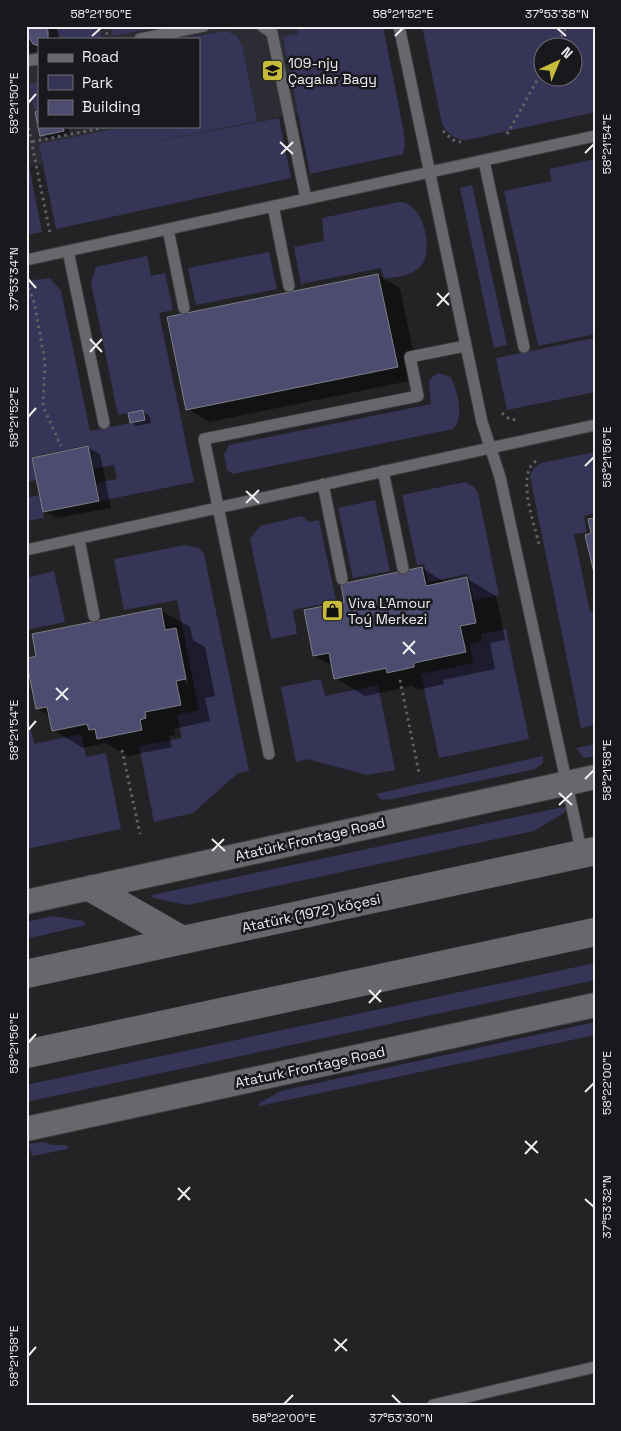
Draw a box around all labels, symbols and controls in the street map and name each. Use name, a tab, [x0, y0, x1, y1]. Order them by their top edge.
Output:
text: 58°21'50"E	[70, 6, 132, 22]
text: 58°21'52"E	[373, 6, 434, 22]
text: 37°53'38"N	[525, 6, 589, 22]
legend	[38, 38, 200, 128]
north arrow	[534, 38, 584, 88]
text: N	[557, 43, 577, 62]
text: Road	[82, 47, 119, 66]
place label: 109-njy Çagalar Bagy	[288, 54, 377, 88]
school or university icon: 109-njy Çagalar Bagy	[260, 59, 284, 83]
text: 58°21'50"E	[6, 72, 22, 134]
text: Park	[82, 73, 113, 92]
text: Building	[82, 97, 141, 116]
text: 58°21'54"E	[599, 113, 615, 174]
text: 37°53'34"N	[6, 247, 22, 311]
text: 58°21'52"E	[6, 386, 22, 447]
text: 58°21'56"E	[599, 426, 615, 487]
place label: Viva L'Amour Toý Merkezi	[348, 594, 431, 628]
shop icon: Viva L'Amour Toý Merkezi	[320, 599, 344, 623]
text: 58°21'54"E	[6, 699, 22, 760]
text: 58°21'58"E	[599, 739, 615, 801]
street label: Atatürk Frontage Road	[233, 813, 387, 865]
street label: Atatürk (1972) köçesi	[240, 890, 382, 936]
text: 58°21'56"E	[6, 1012, 22, 1073]
street label: Ataturk Frontage Road	[233, 1042, 387, 1092]
text: 58°22'00"E	[599, 1051, 615, 1115]
text: 37°53'32"N	[599, 1175, 615, 1239]
text: 58°21'58"E	[6, 1325, 22, 1387]
text: 58°22'00"E	[252, 1410, 316, 1426]
text: 37°53'30"N	[369, 1410, 433, 1426]

